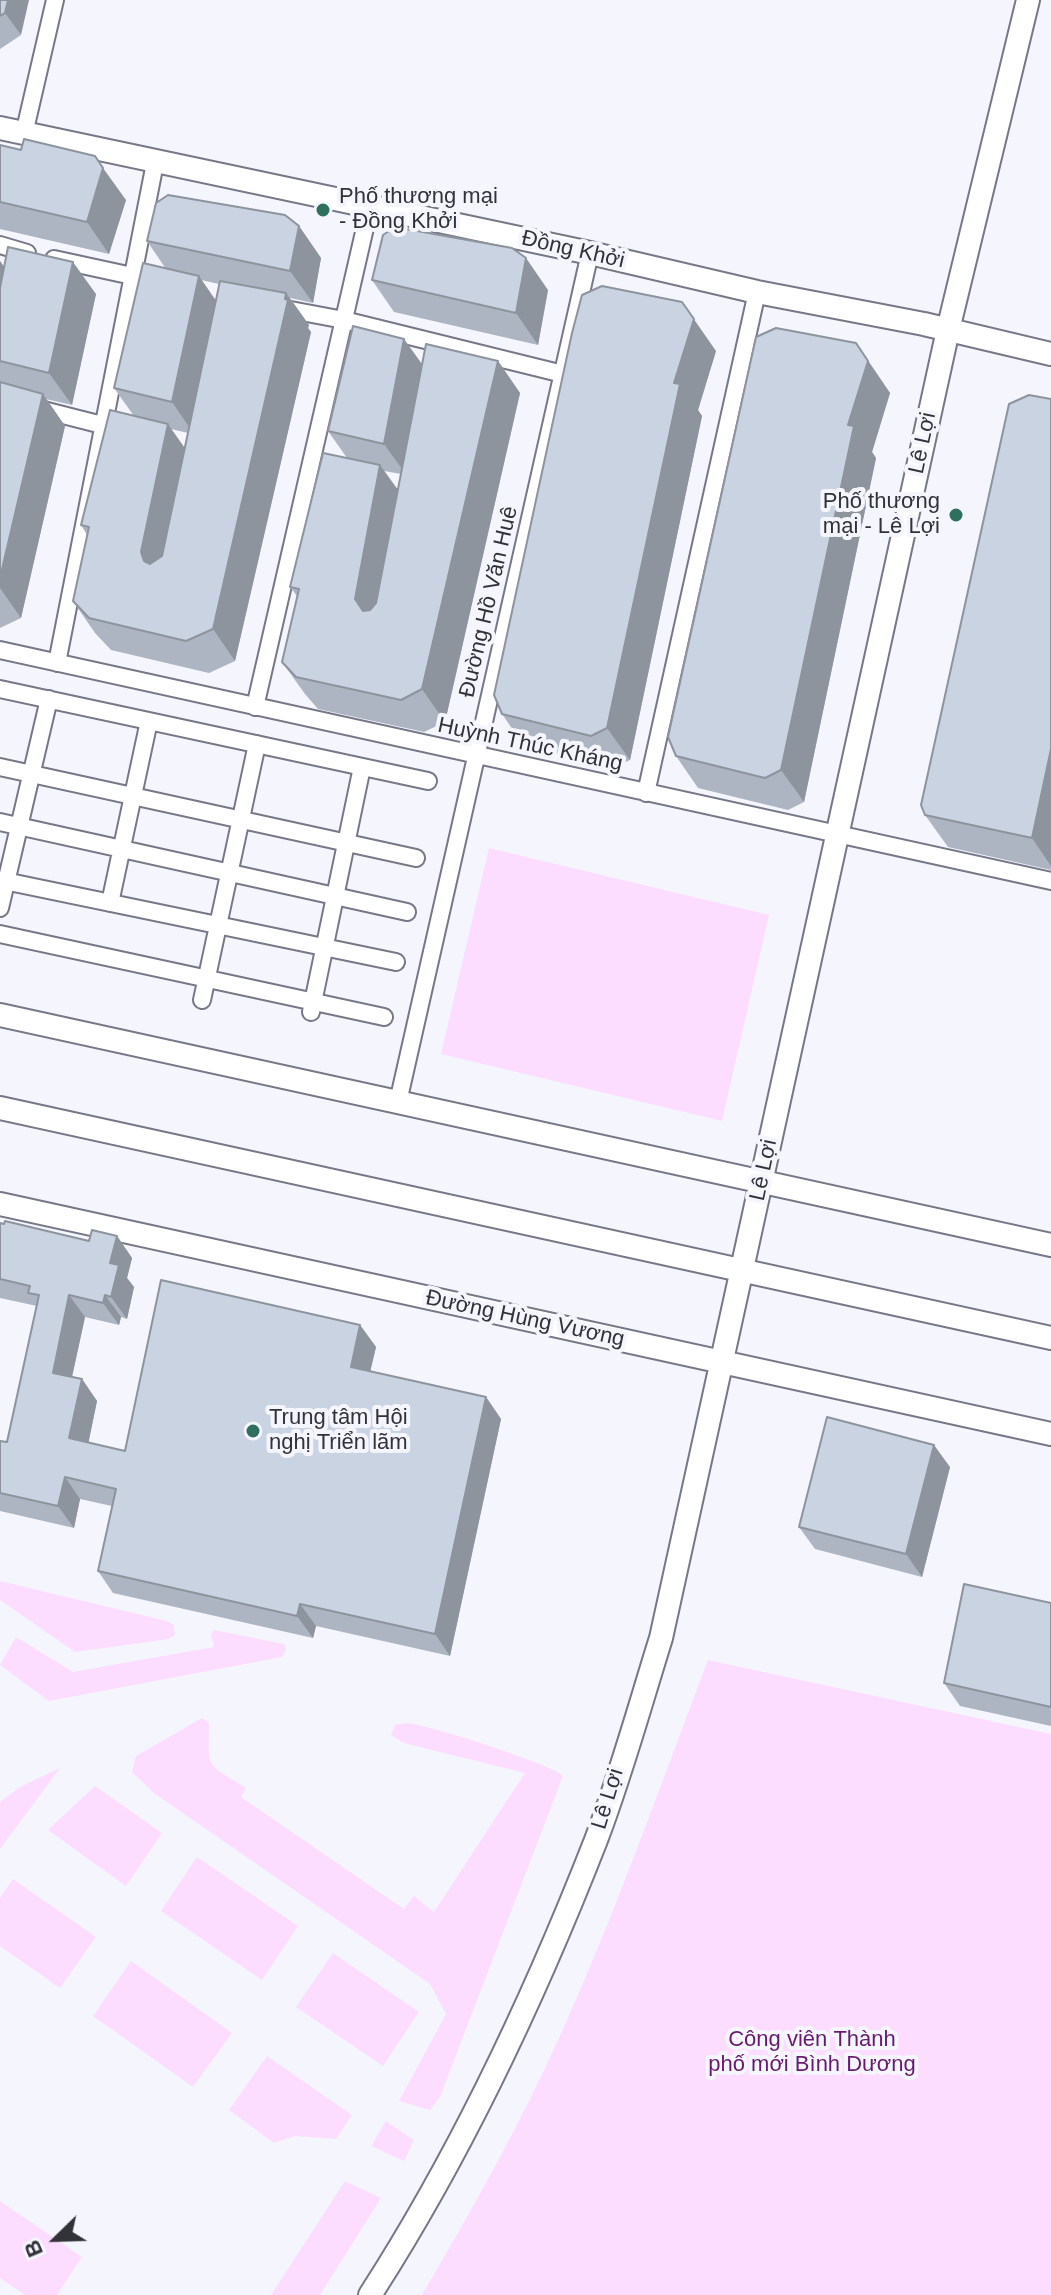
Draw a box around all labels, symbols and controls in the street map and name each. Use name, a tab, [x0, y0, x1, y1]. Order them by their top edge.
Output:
place label: Phố thương mại - Đồng Khởi	[339, 184, 498, 236]
marker: Phố thương mại - Đồng Khởi	[314, 201, 332, 219]
street label: Đồng Khởi	[519, 225, 627, 275]
street label: Lê Lợi	[904, 410, 942, 476]
place label: Phố thương mại - Lê Lợi	[823, 489, 940, 540]
street label: Đường Hồ Văn Huê	[454, 504, 524, 700]
marker: Phố thương mại - Lê Lợi	[947, 506, 965, 524]
street label: Huỳnh Thúc Kháng	[435, 713, 625, 777]
street label: Lê Lợi	[745, 1137, 783, 1203]
street label: Đường Hùng Vương	[423, 1285, 627, 1353]
place label: Trung tâm Hội nghị Triển lãm	[269, 1405, 408, 1456]
marker: Trung tâm Hội nghị Triển lãm	[244, 1422, 262, 1440]
street label: Lê Lợi	[586, 1765, 630, 1833]
park label: Công viên Thành phố mới Bình Dương	[708, 2027, 916, 2078]
north arrow	[16, 2199, 96, 2279]
text: B	[19, 2236, 48, 2261]

